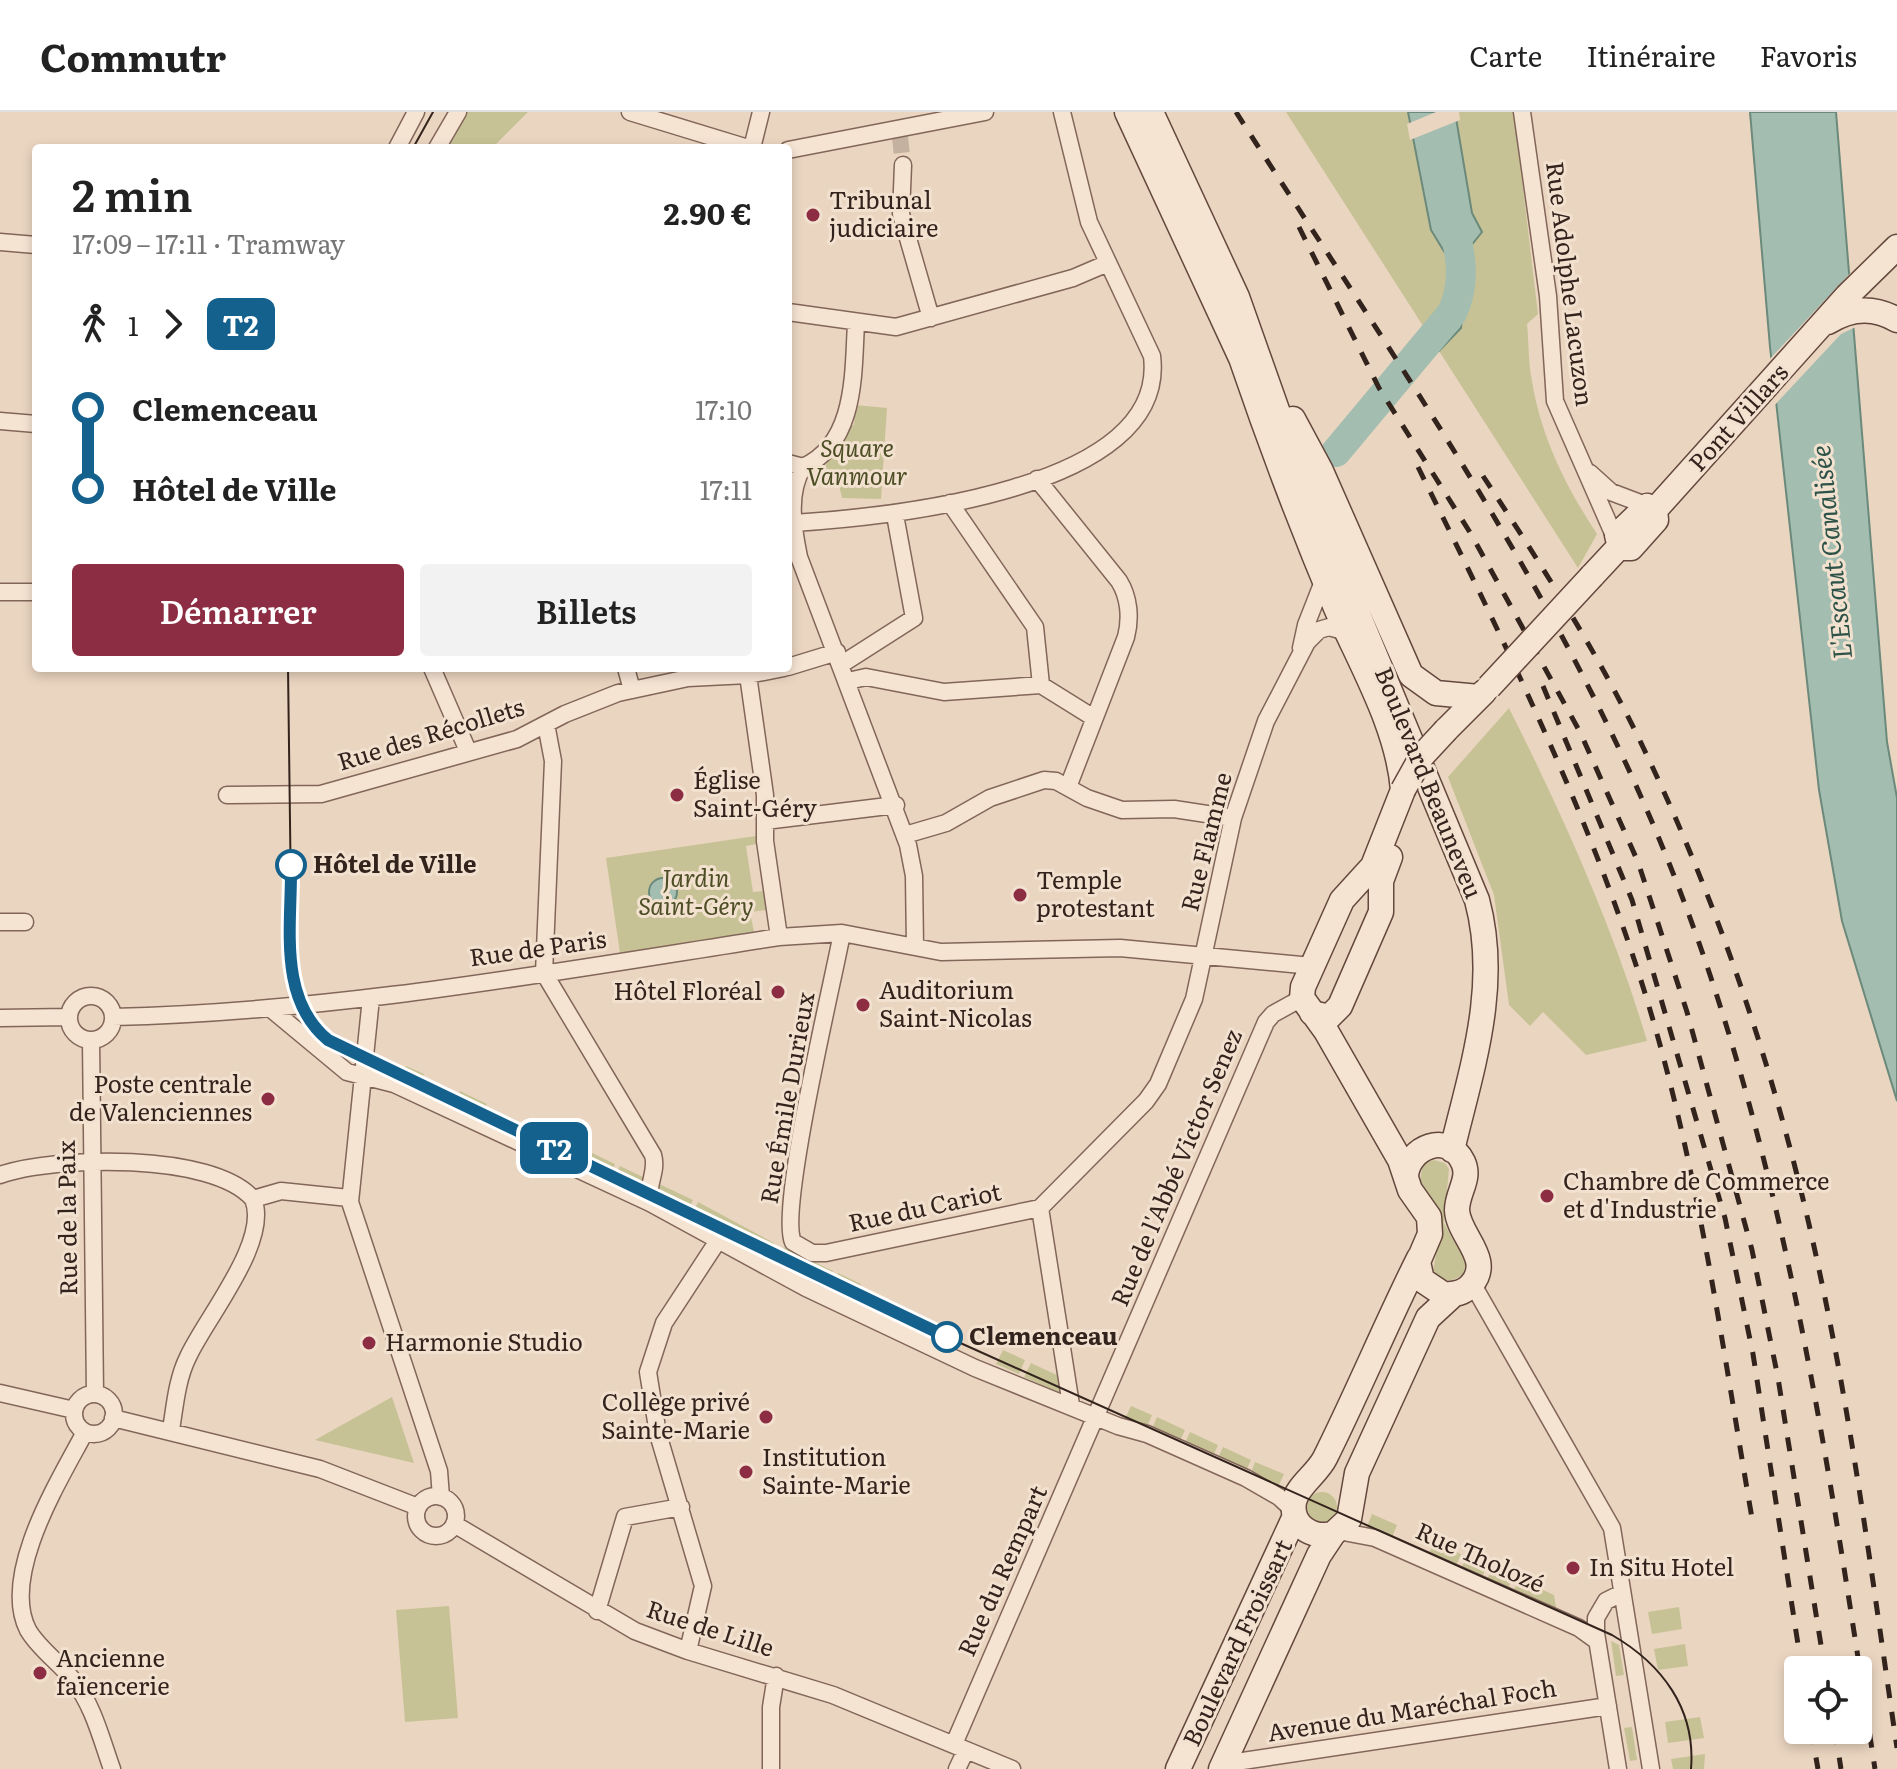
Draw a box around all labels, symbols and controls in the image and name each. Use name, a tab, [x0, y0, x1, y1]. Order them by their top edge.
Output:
text: Commutr	[40, 27, 226, 84]
text: Carte	[1469, 34, 1542, 76]
text: Itinéraire	[1586, 34, 1716, 76]
text: Favoris	[1760, 34, 1857, 76]
street label: Rue Adolphe Lacuzon	[1539, 159, 1604, 408]
text: 2 min	[72, 160, 193, 226]
place label: Tribunal judiciaire	[829, 181, 939, 244]
text: 2.90 €	[663, 190, 752, 234]
marker: Tribunal judiciaire	[804, 206, 822, 224]
text: 17:09 – 17:11 · Tramway	[72, 223, 345, 262]
icon: walk	[72, 302, 116, 346]
icon: forward	[151, 302, 195, 346]
text: T2	[223, 303, 259, 345]
text: 1	[128, 305, 139, 344]
street label: Pont Villars	[1679, 355, 1795, 478]
text: Clemenceau	[132, 386, 318, 430]
text: 17:10	[695, 389, 752, 428]
park label: Square Vanmour	[806, 429, 908, 492]
water label: L'Escaut Canalisée	[1799, 443, 1860, 661]
text: Hôtel de Ville	[132, 466, 337, 510]
text: 17:11	[700, 469, 752, 508]
button: Démarrer	[72, 564, 404, 656]
button: Billets	[420, 564, 752, 656]
street label: Boulevard Beauneveu	[1368, 661, 1493, 903]
street label: Rue des Récollets	[333, 688, 528, 778]
place label: Église Saint-Géry	[693, 761, 817, 824]
street label: Rue Flamme	[1170, 768, 1239, 915]
marker: Église Saint-Géry	[668, 786, 686, 804]
place label: Hôtel de Ville	[313, 845, 477, 880]
marker: Hôtel de Ville	[276, 850, 306, 880]
park label: Jardin Saint-Géry	[638, 859, 754, 922]
place label: Temple protestant	[1036, 861, 1155, 924]
marker: Temple protestant	[1011, 886, 1029, 904]
street label: Rue de Paris	[467, 920, 608, 973]
place label: Auditorium Saint-Nicolas	[879, 971, 1032, 1034]
place label: Hôtel Floréal	[613, 972, 762, 1007]
marker: Hôtel Floréal	[769, 983, 787, 1001]
street label: Rue Émile Durieux	[750, 989, 821, 1206]
marker: Auditorium Saint-Nicolas	[854, 996, 872, 1014]
street label: Rue de l'Abbé Victor Senez	[1100, 1023, 1249, 1311]
place label: Poste centrale de Valenciennes	[69, 1065, 252, 1128]
marker: Poste centrale de Valenciennes	[259, 1090, 277, 1108]
line badge: T2	[518, 1122, 590, 1174]
text: T2	[536, 1127, 572, 1169]
street label: Rue de la Paix	[47, 1140, 84, 1296]
place label: Chambre de Commerce et d'Industrie	[1563, 1162, 1830, 1225]
street label: Rue du Cariot	[845, 1172, 1004, 1239]
marker: Chambre de Commerce et d'Industrie	[1538, 1187, 1556, 1205]
place label: Clemenceau	[969, 1317, 1118, 1352]
marker: Clemenceau	[932, 1322, 962, 1352]
place label: Harmonie Studio	[385, 1323, 583, 1358]
marker: Harmonie Studio	[360, 1334, 378, 1352]
place label: Collège privé Sainte-Marie	[601, 1383, 750, 1446]
marker: Collège privé Sainte-Marie	[757, 1408, 775, 1426]
place label: Institution Sainte-Marie	[762, 1438, 911, 1501]
marker: Institution Sainte-Marie	[737, 1463, 755, 1481]
street label: Rue du Rempart	[947, 1479, 1054, 1661]
street label: Rue Tholozé	[1411, 1512, 1551, 1600]
street label: Boulevard Froissart	[1172, 1532, 1299, 1751]
place label: In Situ Hotel	[1589, 1548, 1734, 1583]
marker: In Situ Hotel	[1564, 1559, 1582, 1577]
street label: Rue de Lille	[643, 1590, 779, 1664]
place label: Ancienne faïencerie	[56, 1639, 170, 1702]
map controls	[1784, 1656, 1872, 1744]
button: locate	[1784, 1656, 1872, 1744]
marker: Ancienne faïencerie	[31, 1664, 49, 1682]
street label: Avenue du Maréchal Foch	[1265, 1668, 1559, 1749]

